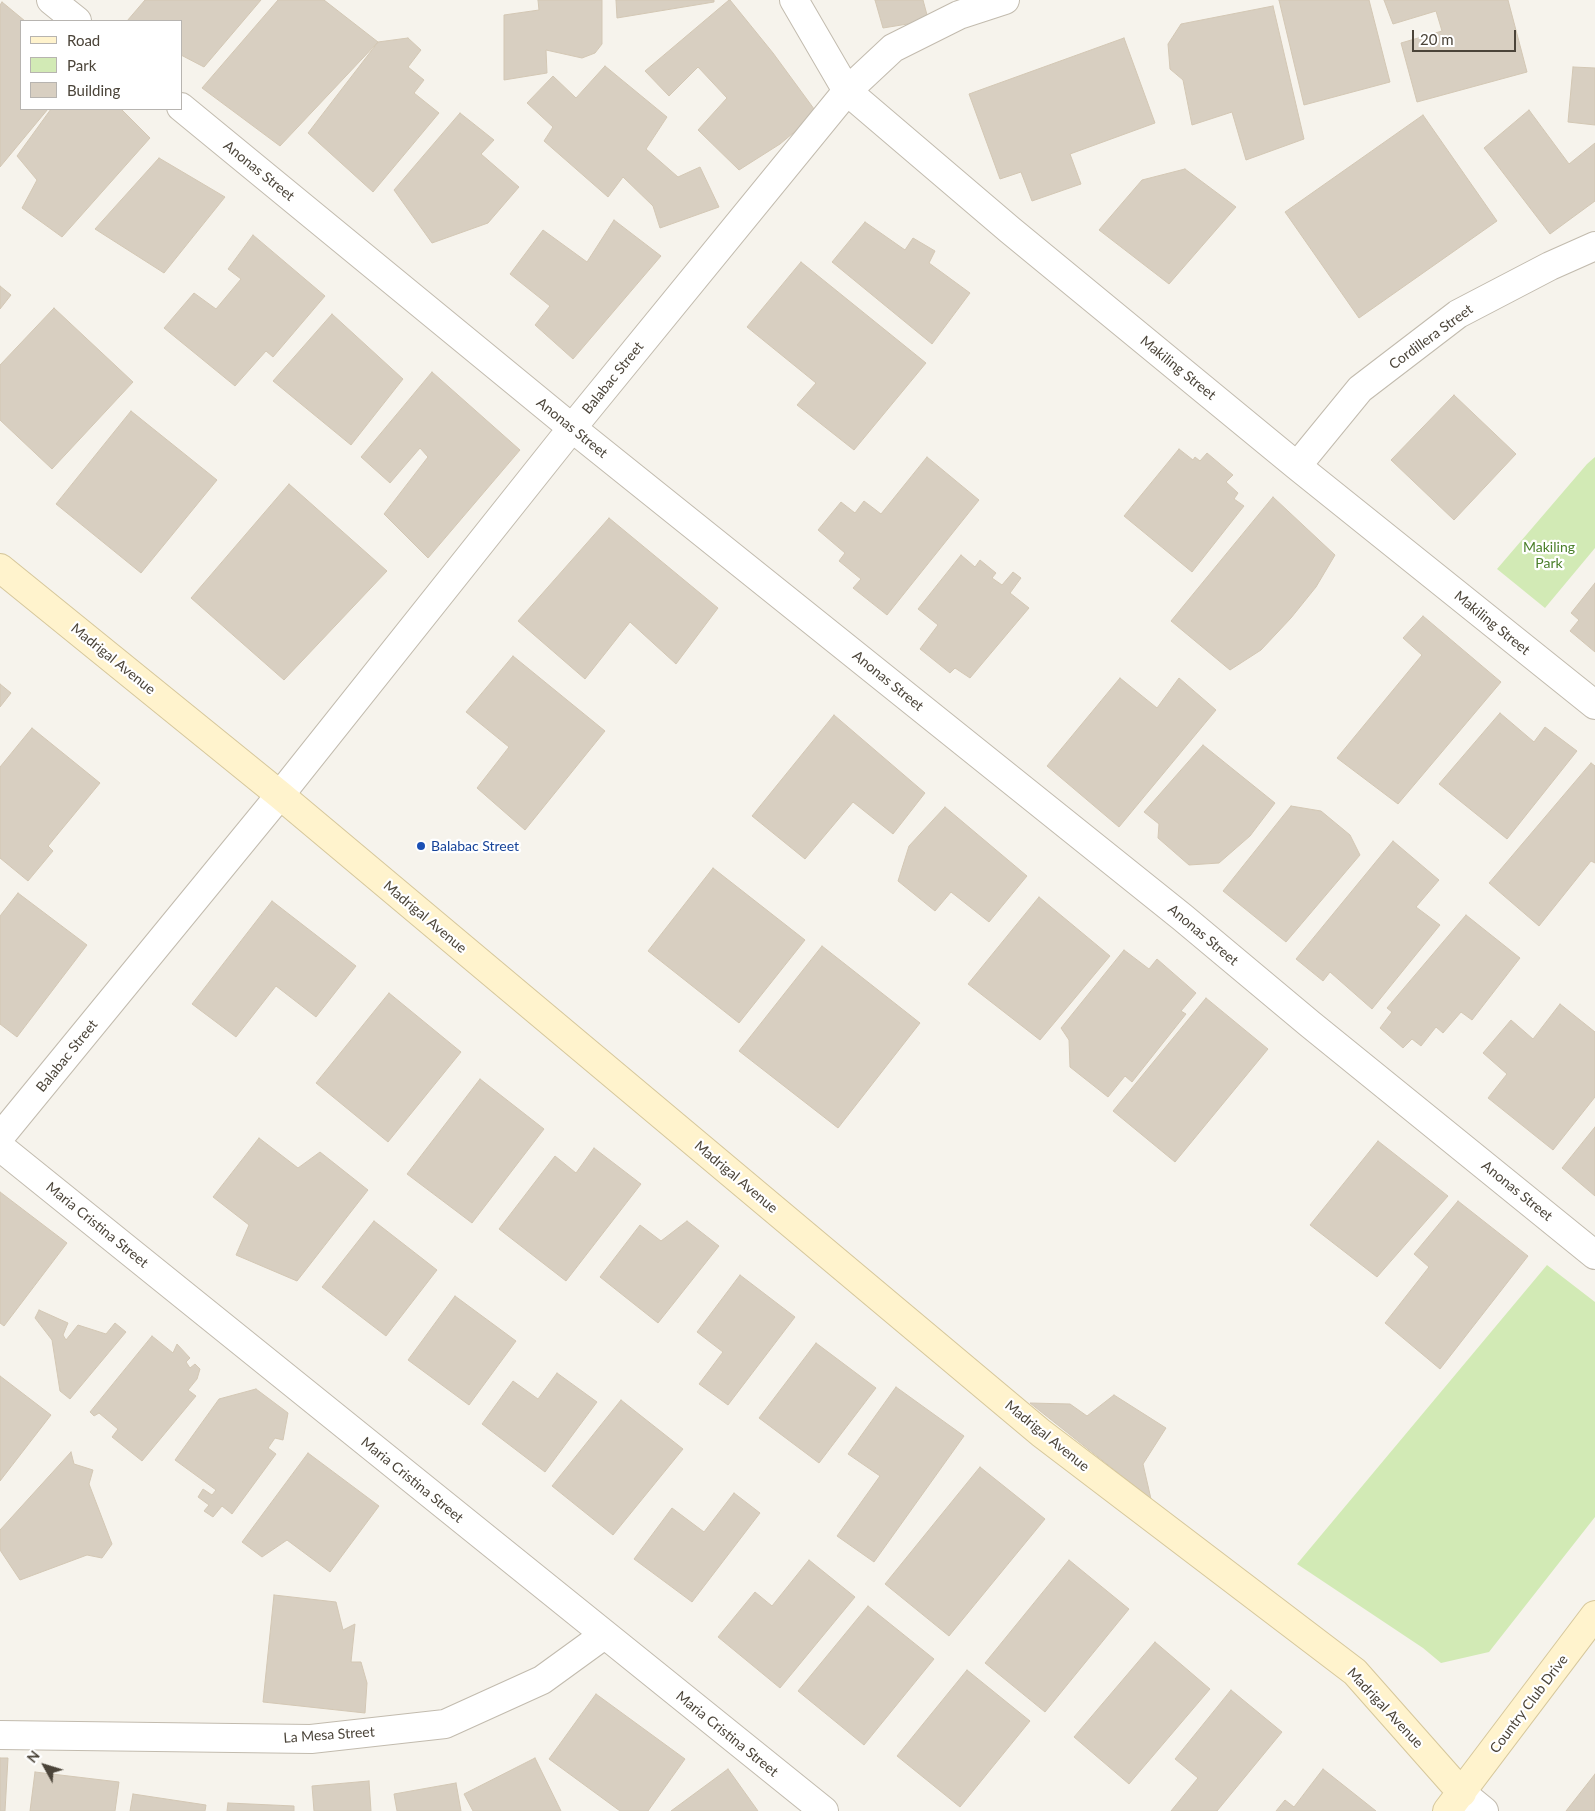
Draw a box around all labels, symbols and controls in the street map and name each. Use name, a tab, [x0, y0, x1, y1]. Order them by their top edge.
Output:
legend	[20, 20, 182, 110]
scale bar	[1415, 20, 1519, 52]
text: 20 m	[1420, 30, 1454, 48]
text: Road	[67, 31, 100, 49]
text: Park	[67, 56, 96, 74]
text: Building	[67, 81, 120, 99]
street label: Anonas Street	[220, 137, 298, 205]
street label: Cordillera Street	[1386, 301, 1476, 373]
street label: Makiling Street	[1137, 332, 1219, 404]
street label: Balabac Street	[579, 338, 647, 418]
street label: Anonas Street	[533, 394, 611, 462]
park label: Makiling Park	[1523, 539, 1575, 572]
street label: Makiling Street	[1451, 587, 1533, 659]
street label: Madrigal Avenue	[67, 620, 159, 698]
street label: Anonas Street	[849, 647, 927, 715]
place label: Balabac Street	[431, 838, 519, 854]
marker: Balabac Street	[415, 840, 427, 852]
street label: Madrigal Avenue	[380, 877, 470, 957]
street label: Anonas Street	[1164, 901, 1242, 969]
street label: Balabac Street	[33, 1016, 101, 1096]
street label: Madrigal Avenue	[691, 1137, 781, 1217]
street label: Anonas Street	[1478, 1157, 1556, 1225]
street label: Maria Cristina Street	[43, 1179, 151, 1271]
street label: Madrigal Avenue	[1001, 1397, 1093, 1475]
street label: Maria Cristina Street	[358, 1434, 466, 1526]
street label: Country Club Drive	[1487, 1651, 1571, 1757]
street label: Madrigal Avenue	[1344, 1664, 1426, 1752]
street label: Maria Cristina Street	[673, 1688, 781, 1780]
street label: La Mesa Street	[283, 1723, 375, 1747]
north arrow	[20, 1741, 70, 1791]
text: N	[23, 1747, 43, 1766]

